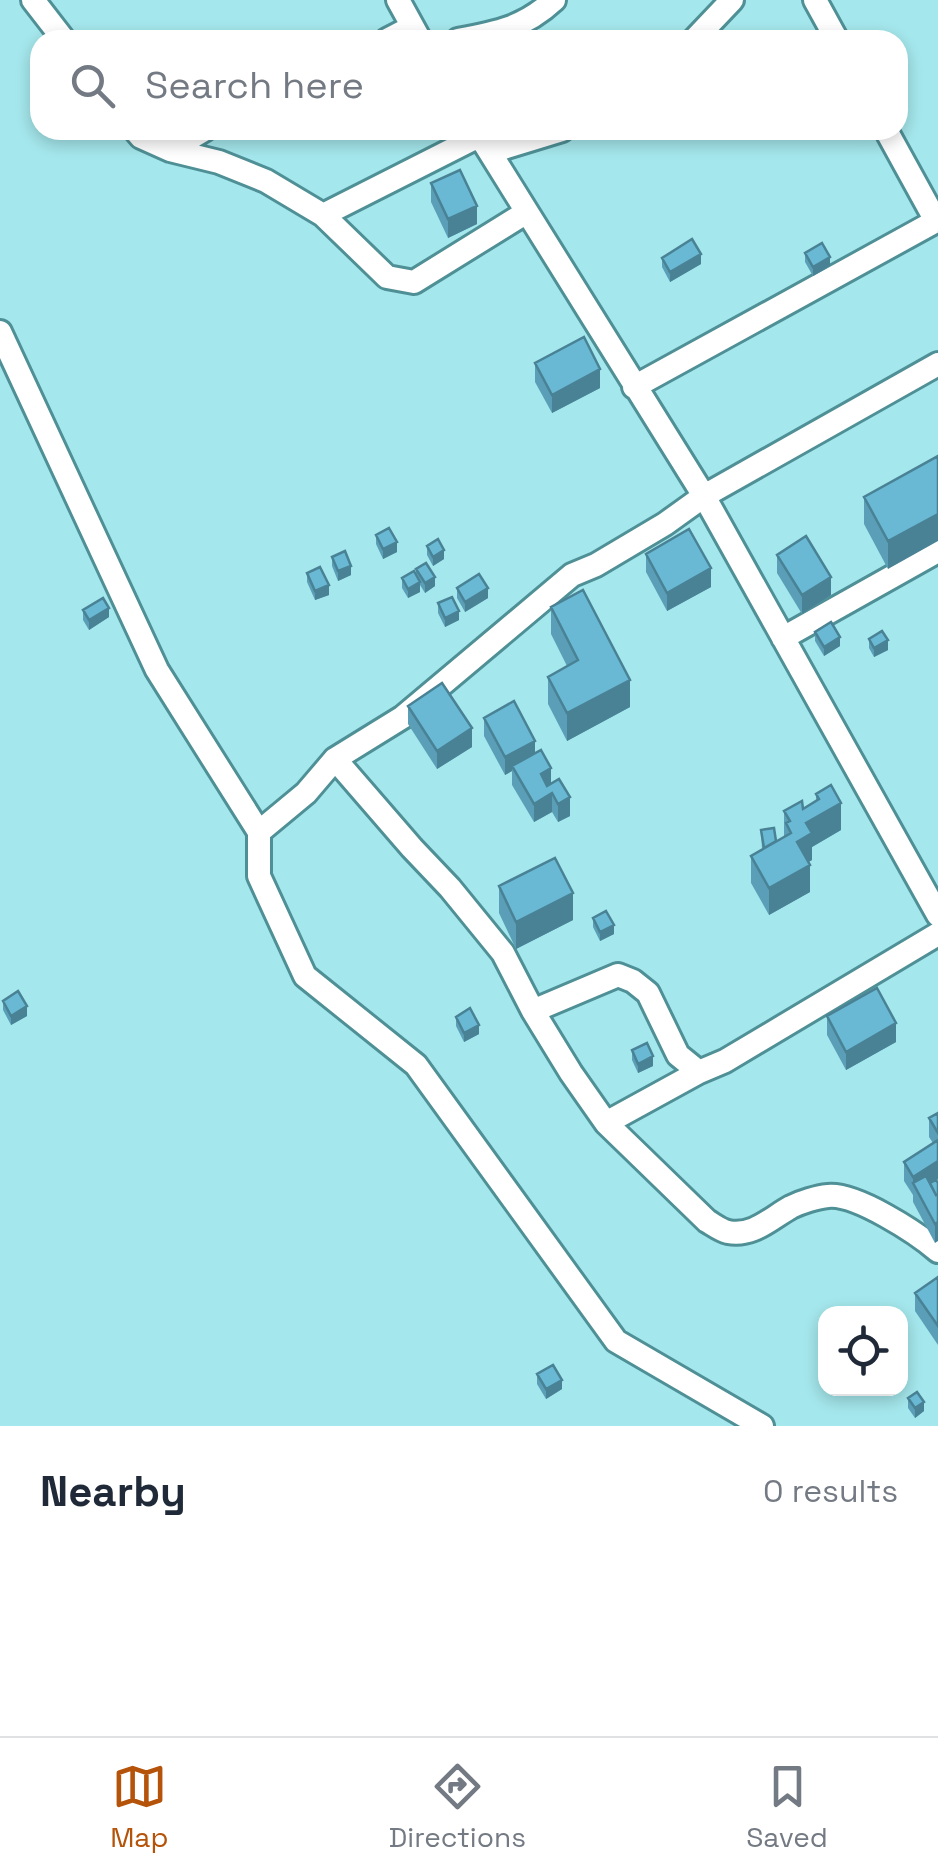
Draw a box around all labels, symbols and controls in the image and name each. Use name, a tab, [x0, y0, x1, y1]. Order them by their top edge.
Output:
search box	[30, 30, 908, 140]
icon: search	[65, 58, 120, 113]
text: Search here	[145, 61, 364, 109]
map controls	[818, 1306, 908, 1396]
button: locate	[818, 1306, 908, 1396]
text: Nearby	[40, 1465, 186, 1518]
text: 0 results	[763, 1471, 898, 1511]
tab: Map	[110, 1759, 168, 1855]
tab: Directions	[389, 1759, 526, 1855]
tab: Saved	[746, 1759, 828, 1855]

